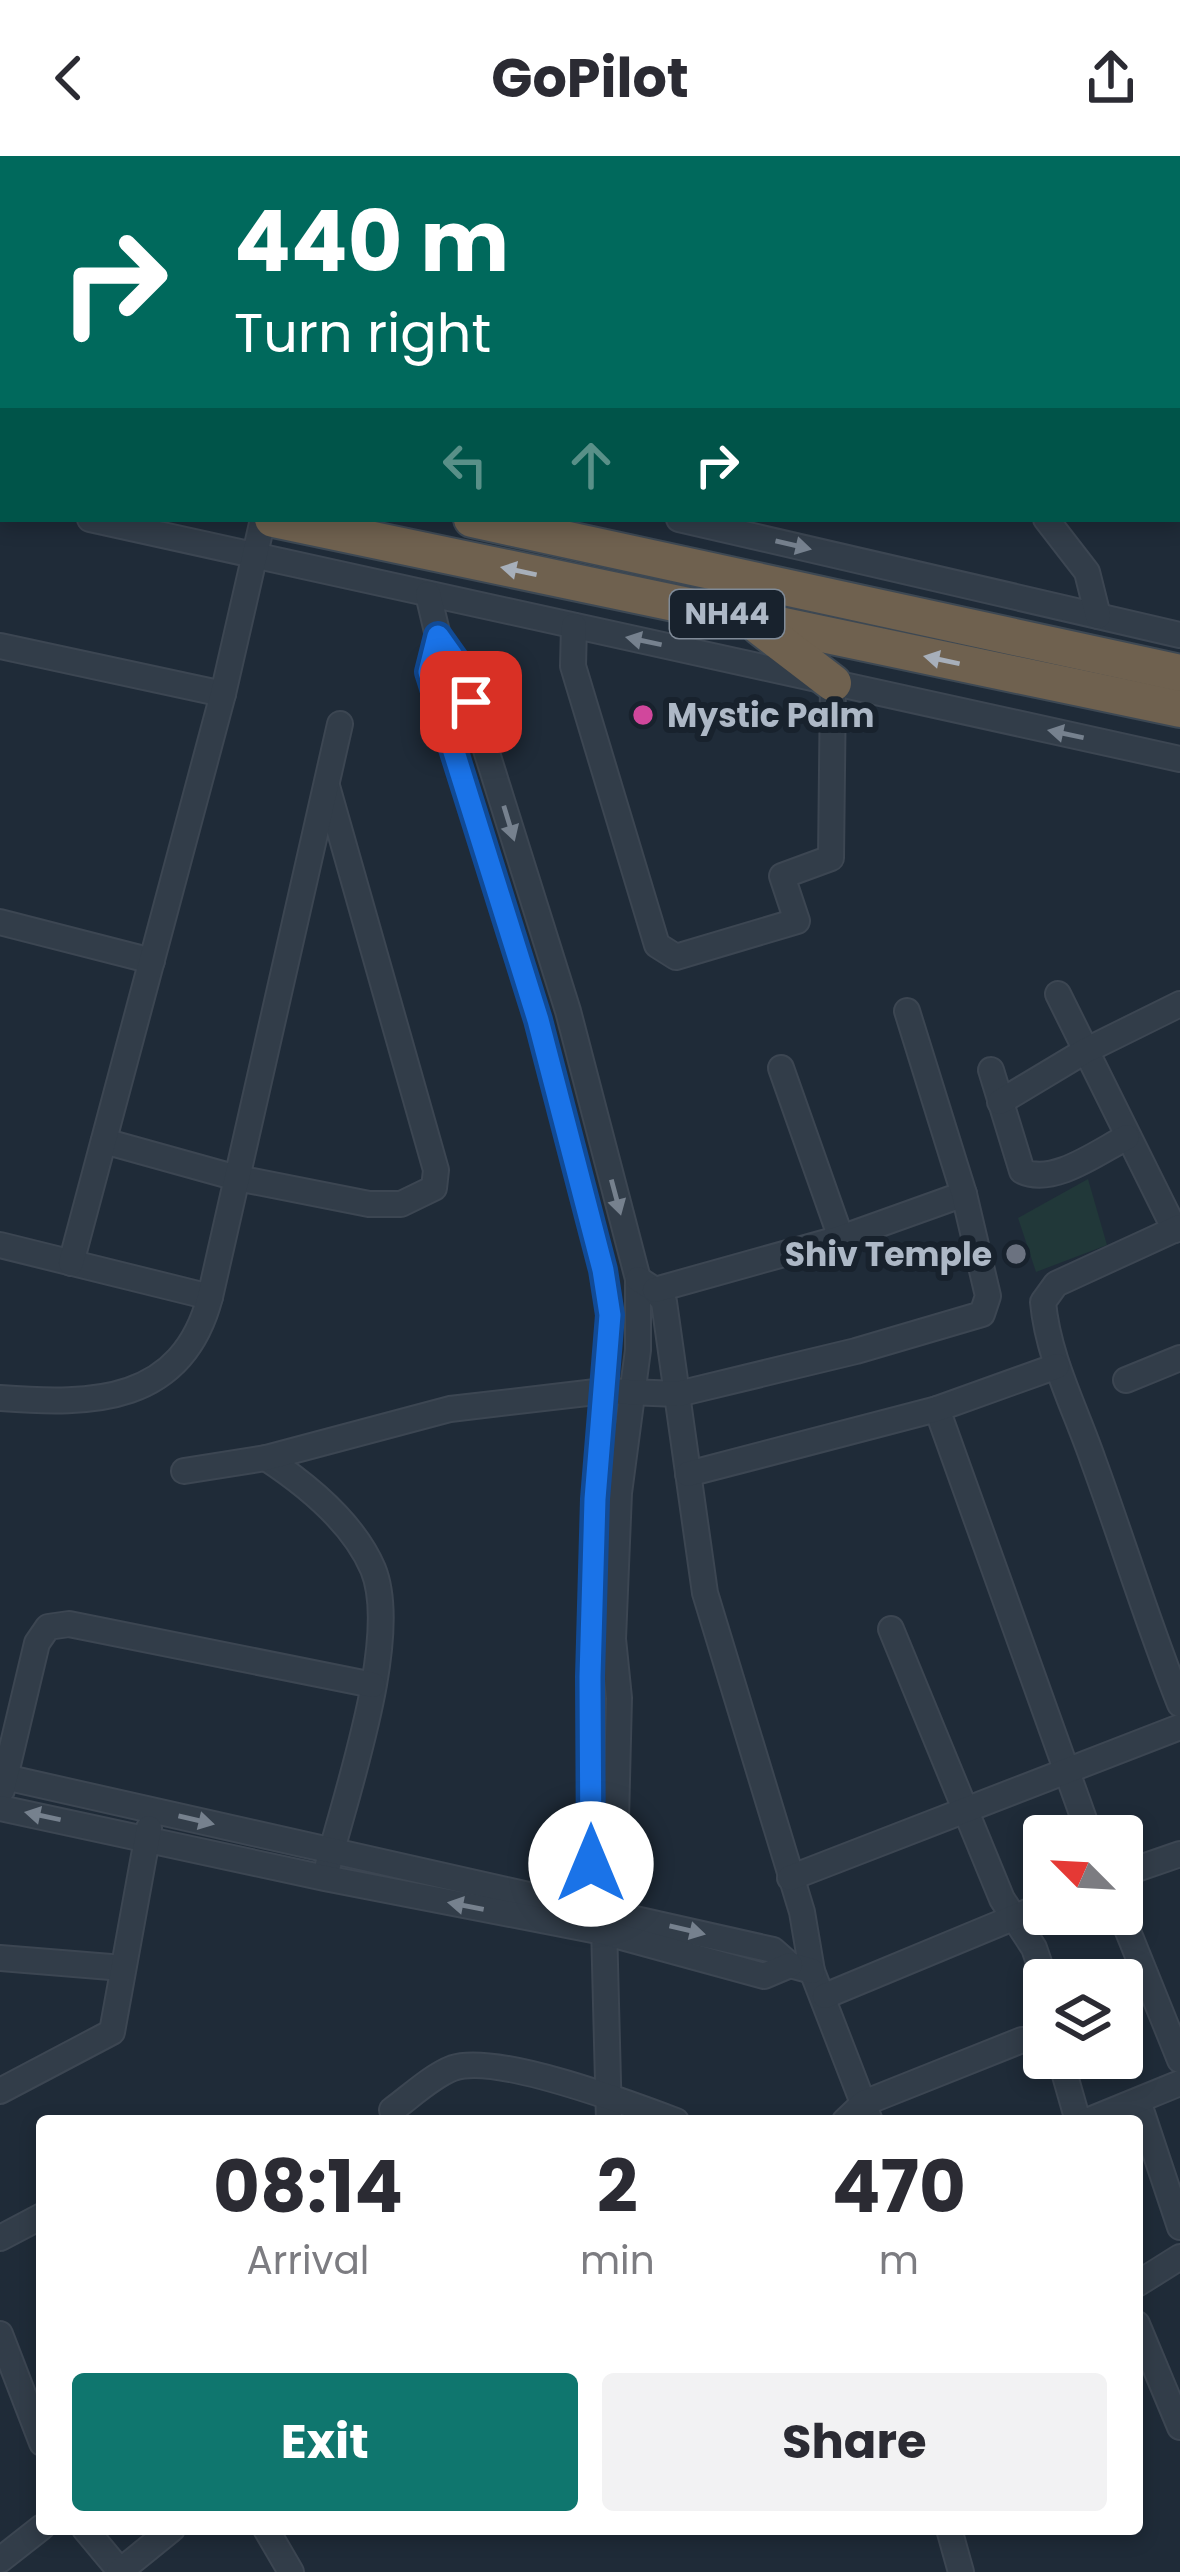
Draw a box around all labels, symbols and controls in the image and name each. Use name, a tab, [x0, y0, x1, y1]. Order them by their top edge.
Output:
text: GoPilot	[491, 40, 689, 116]
icon: back	[36, 45, 102, 111]
icon: share	[1078, 45, 1144, 111]
text: 440 m	[234, 183, 509, 300]
icon: right	[36, 204, 192, 360]
text: Turn right	[234, 295, 491, 371]
icon: left	[432, 432, 498, 498]
icon: ahead	[558, 432, 624, 498]
icon: right	[684, 432, 750, 498]
one-way arrow	[774, 537, 812, 556]
one-way arrow	[500, 560, 538, 579]
road number: NH44	[670, 590, 784, 638]
one-way arrow	[624, 631, 662, 650]
one-way arrow	[923, 649, 961, 668]
pin	[420, 651, 522, 753]
icon: arrive	[438, 669, 504, 735]
place label: Mystic Palm	[667, 692, 874, 739]
marker: Mystic Palm	[630, 702, 656, 728]
one-way arrow	[1046, 723, 1084, 742]
one-way arrow	[501, 805, 519, 842]
one-way arrow	[608, 1179, 627, 1216]
place label: Shiv Temple	[785, 1231, 992, 1278]
marker: Shiv Temple	[1003, 1241, 1029, 1267]
position arrow	[528, 1801, 654, 1927]
one-way arrow	[24, 1806, 62, 1825]
one-way arrow	[178, 1811, 215, 1830]
north arrow	[1023, 1815, 1143, 1935]
map controls	[1023, 1815, 1143, 2079]
one-way arrow	[446, 1896, 484, 1915]
one-way arrow	[669, 1921, 707, 1940]
button: layers	[1023, 1959, 1143, 2079]
text: 08:14	[213, 2136, 403, 2237]
text: 2	[597, 2136, 638, 2237]
text: 470	[832, 2136, 966, 2237]
text: Arrival	[247, 2233, 369, 2288]
text: min	[580, 2233, 655, 2288]
text: m	[879, 2233, 919, 2288]
button: Exit	[72, 2373, 578, 2511]
button: Share	[602, 2373, 1107, 2511]

